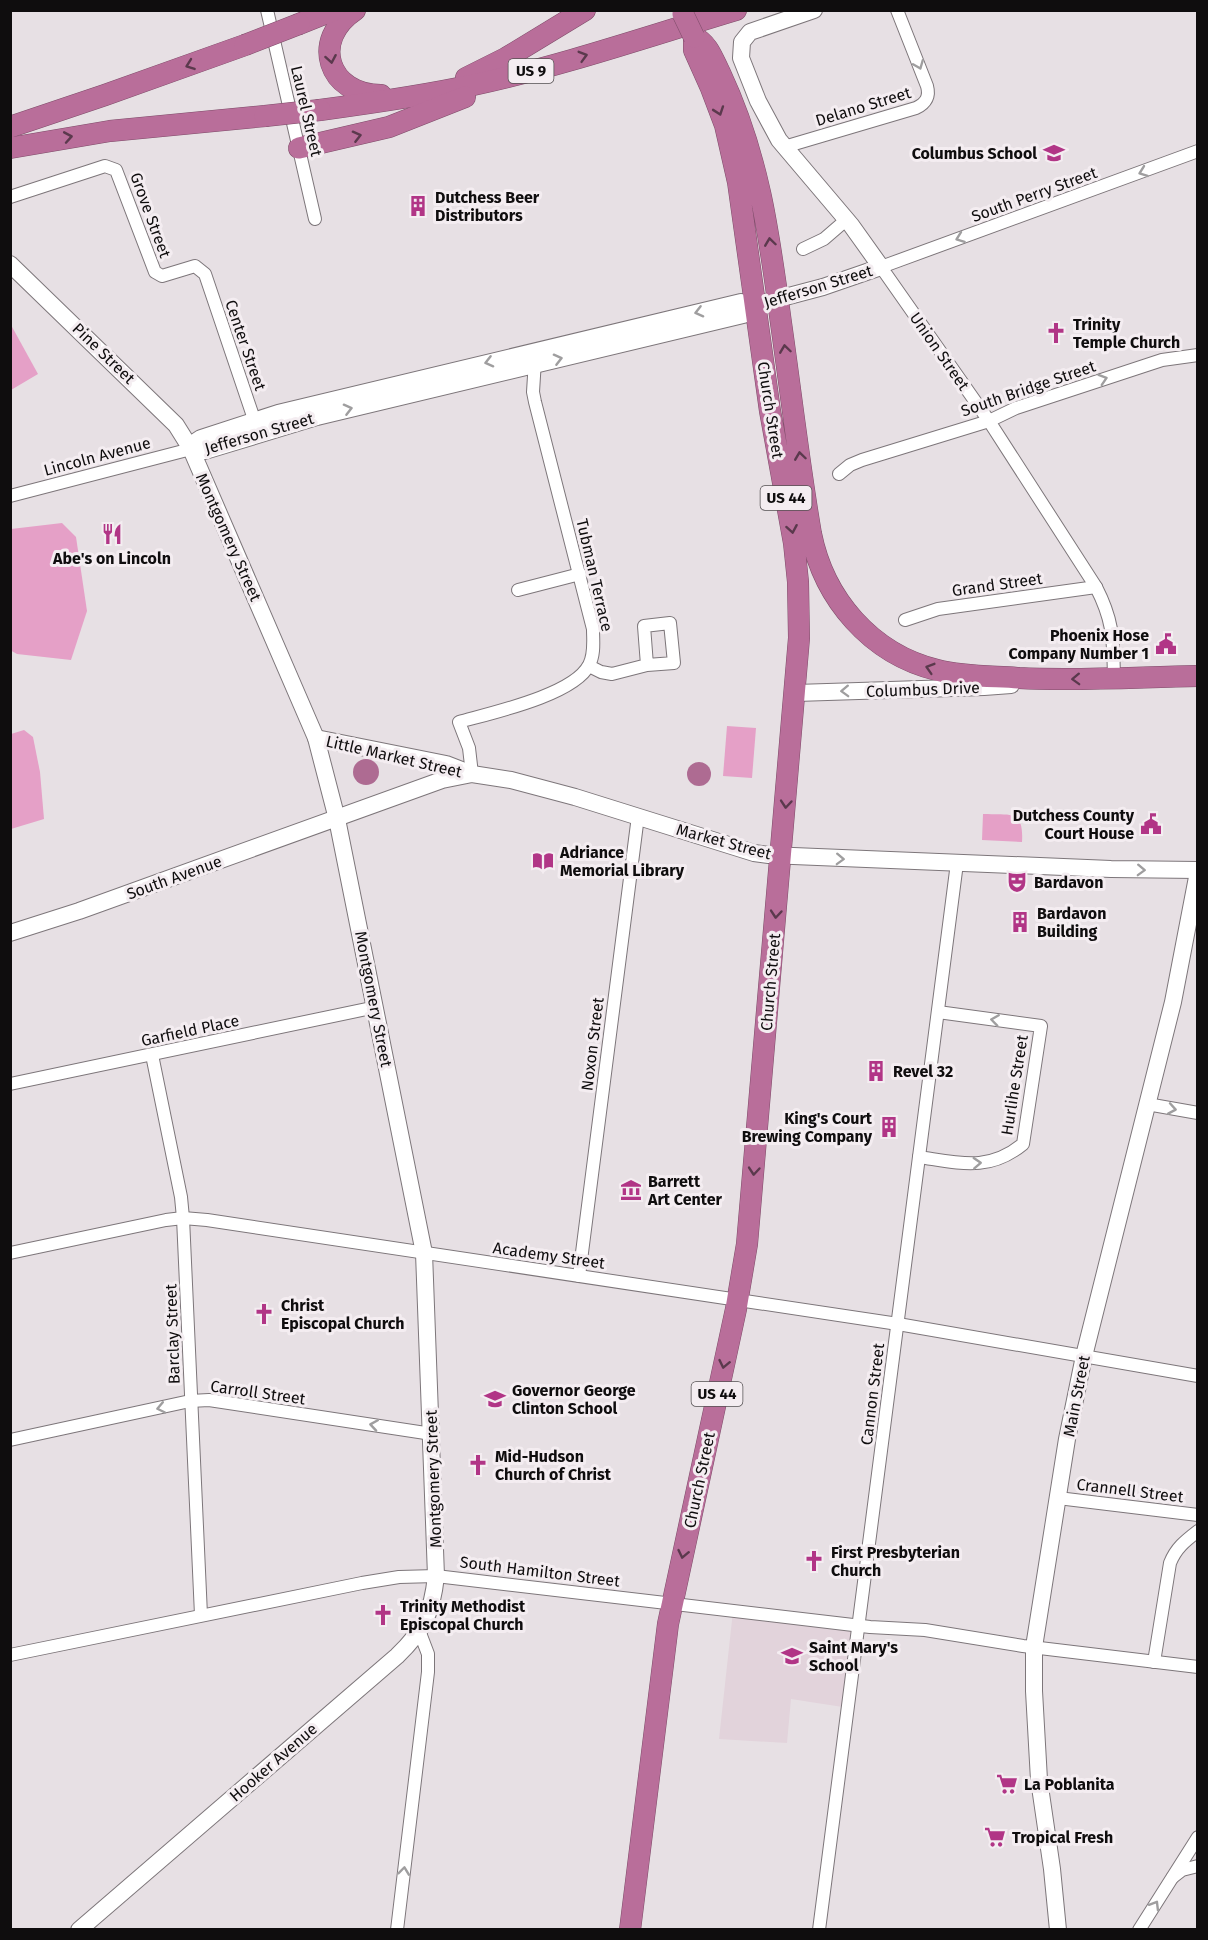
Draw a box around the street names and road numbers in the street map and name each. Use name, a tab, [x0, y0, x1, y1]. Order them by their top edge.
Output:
road number: US 9	[508, 59, 554, 83]
street label: Laurel Street	[287, 64, 326, 159]
street label: Delano Street	[813, 83, 913, 130]
street label: South Perry Street	[969, 163, 1100, 226]
street label: Grove Street	[126, 170, 175, 261]
street label: Jefferson Street	[762, 261, 875, 312]
street label: Center Street	[221, 297, 270, 393]
street label: Union Street	[906, 309, 974, 394]
street label: Pine Street	[68, 319, 139, 388]
street label: South Bridge Street	[958, 356, 1098, 420]
street label: Church Street	[753, 360, 788, 460]
street label: Jefferson Street	[202, 409, 316, 458]
street label: Lincoln Avenue	[42, 433, 153, 480]
street label: Montgomery Street	[192, 470, 265, 604]
road number: US 44	[760, 486, 812, 510]
street label: Tubman Terrace	[572, 517, 617, 633]
street label: Grand Street	[951, 569, 1044, 600]
street label: Columbus Drive	[866, 678, 980, 701]
street label: Little Market Street	[324, 732, 464, 781]
street label: Market Street	[674, 820, 774, 863]
street label: South Avenue	[124, 851, 224, 903]
street label: Montgomery Street	[351, 929, 396, 1069]
street label: Church Street	[757, 932, 784, 1032]
street label: Noxon Street	[577, 996, 608, 1092]
street label: Garfield Place	[139, 1011, 241, 1050]
street label: Hurlihe Street	[997, 1033, 1032, 1137]
street label: Academy Street	[492, 1238, 606, 1273]
street label: Barclay Street	[161, 1283, 184, 1384]
street label: Cannon Street	[857, 1342, 888, 1446]
street label: Main Street	[1059, 1353, 1094, 1438]
street label: Carroll Street	[209, 1376, 307, 1409]
road number: US 44	[692, 1382, 742, 1406]
street label: Montgomery Street	[422, 1409, 445, 1548]
street label: Church Street	[680, 1430, 719, 1530]
street label: Crannell Street	[1075, 1475, 1185, 1507]
street label: South Hamilton Street	[459, 1552, 621, 1591]
street label: Hooker Avenue	[226, 1719, 321, 1806]

